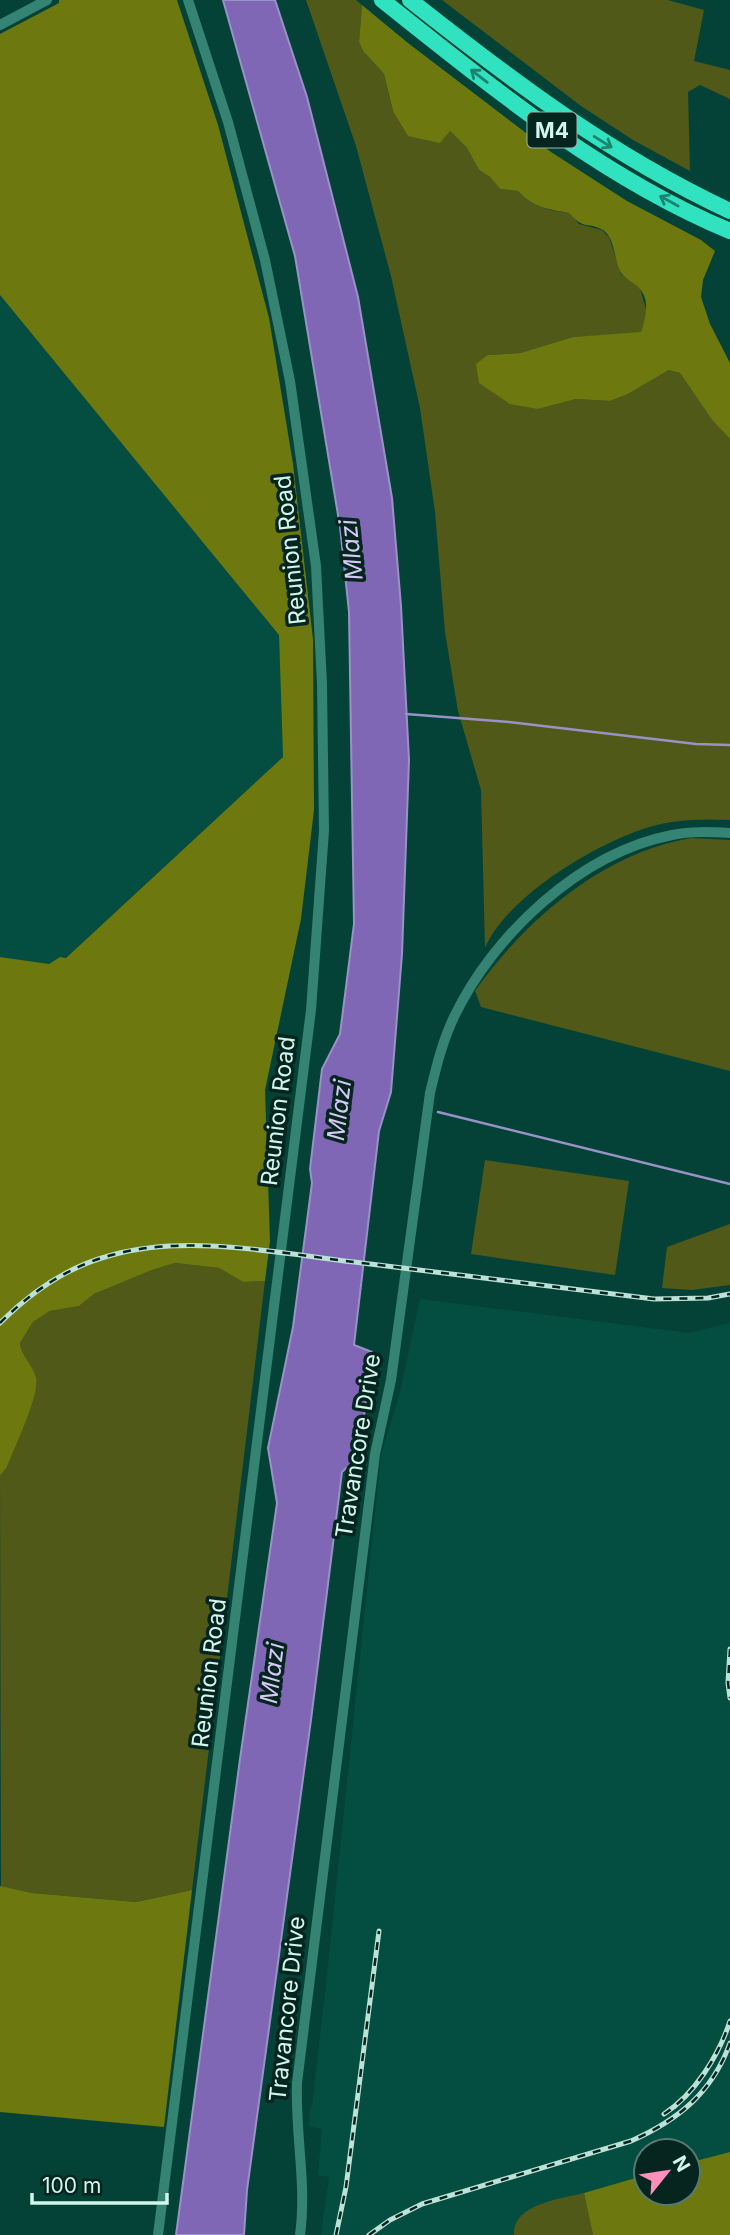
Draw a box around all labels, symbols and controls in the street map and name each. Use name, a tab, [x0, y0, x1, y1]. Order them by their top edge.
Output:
one-way arrow	[470, 69, 488, 84]
road number: M4	[528, 113, 576, 148]
one-way arrow	[592, 135, 612, 149]
one-way arrow	[659, 193, 680, 207]
street label: Reunion Road	[268, 474, 312, 626]
water label: Mlazi	[333, 517, 369, 582]
street label: Reunion Road	[255, 1035, 301, 1187]
water label: Mlazi	[321, 1077, 357, 1142]
street label: Travancore Drive	[330, 1352, 386, 1540]
street label: Reunion Road	[186, 1597, 232, 1749]
water label: Mlazi	[254, 1640, 290, 1705]
street label: Travancore Drive	[263, 1915, 311, 2103]
north arrow	[632, 2137, 702, 2207]
text: N	[668, 2152, 695, 2176]
scale bar	[32, 2162, 166, 2206]
text: 100 m	[42, 2173, 101, 2198]

